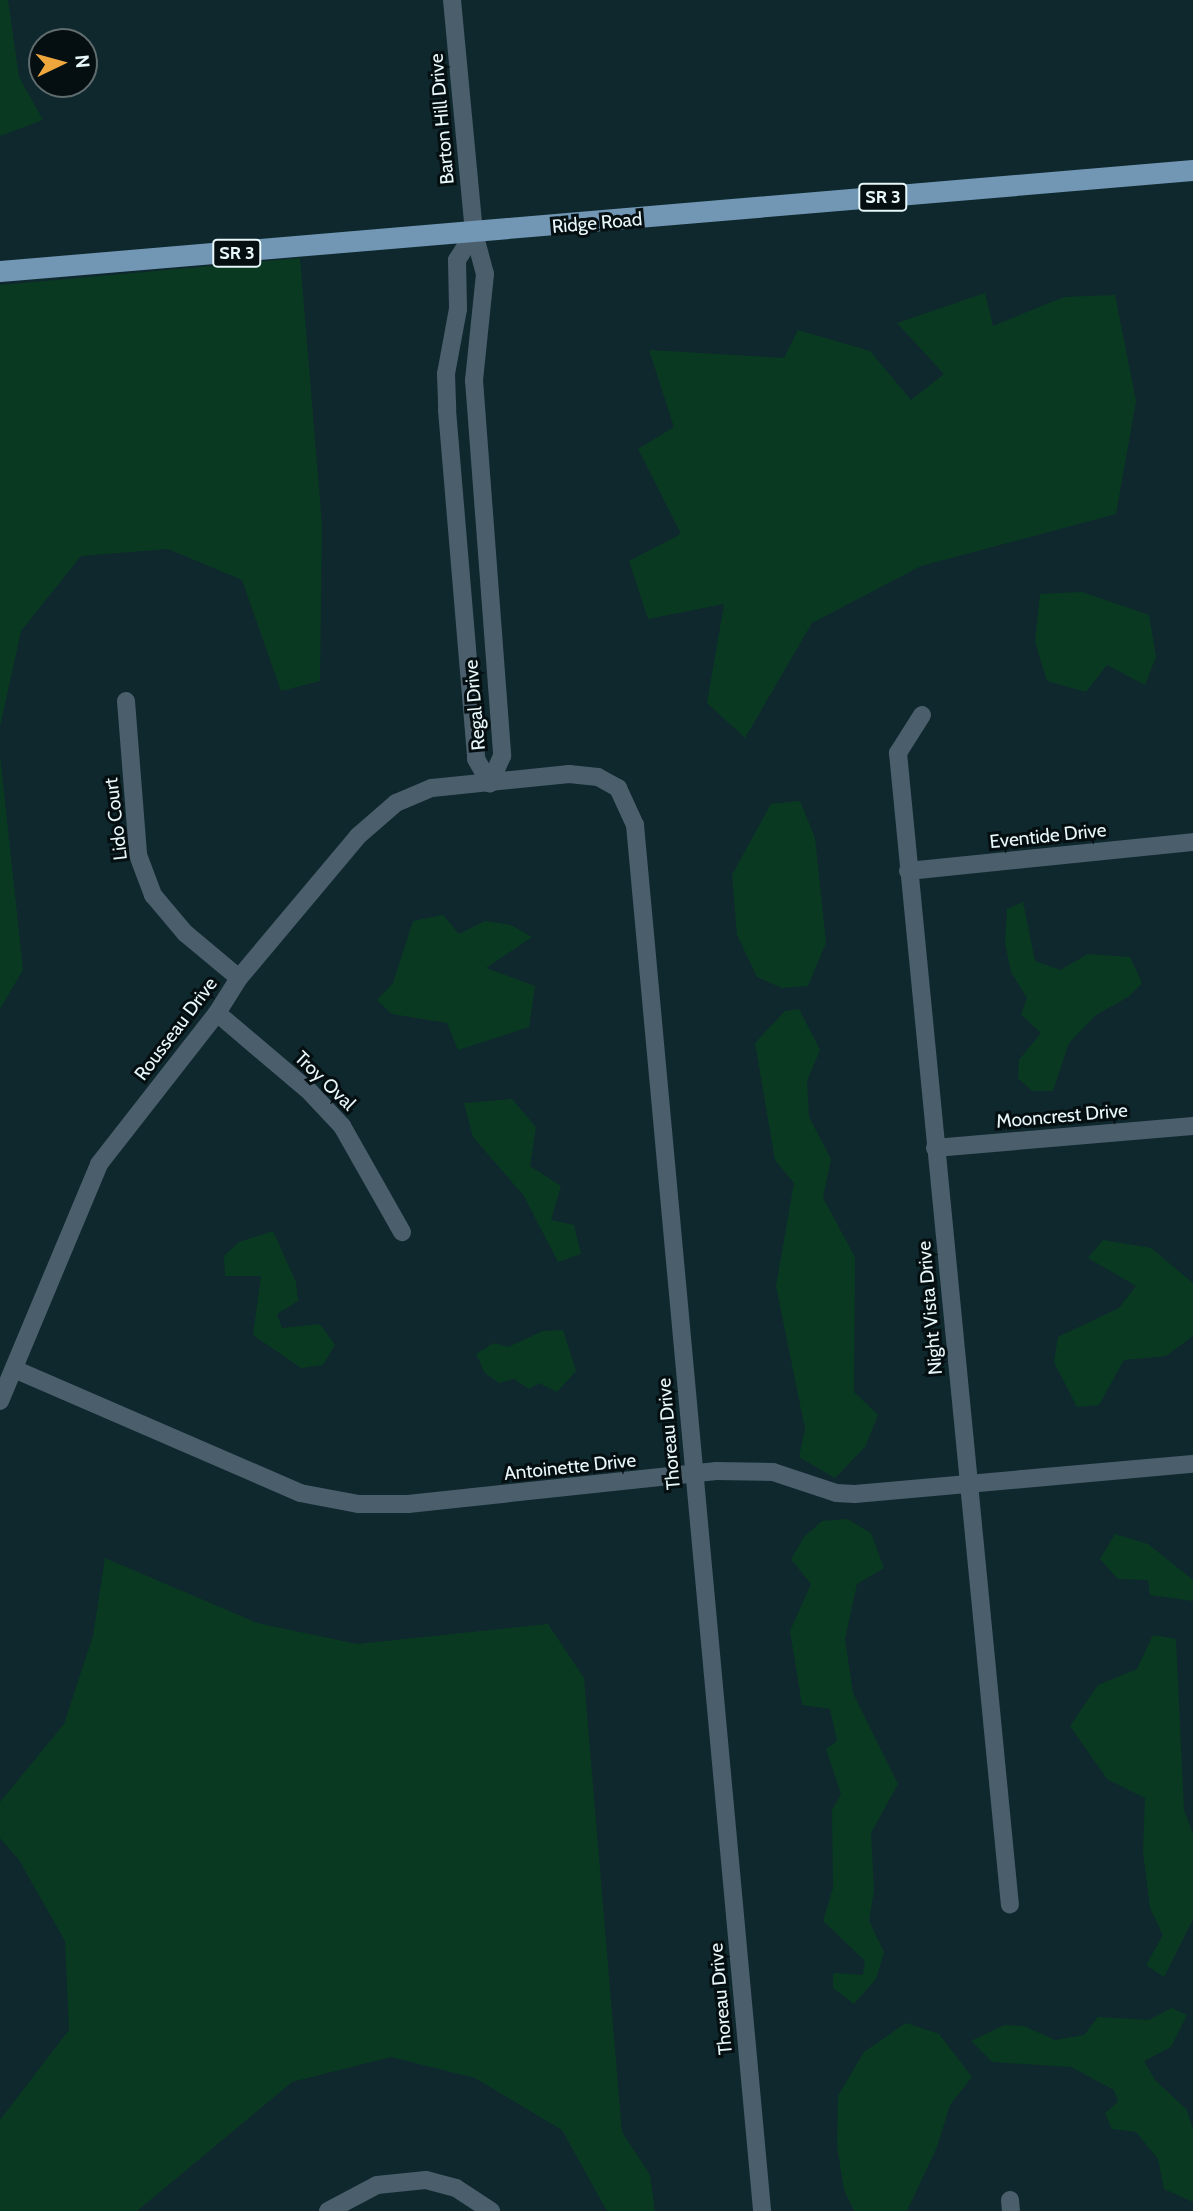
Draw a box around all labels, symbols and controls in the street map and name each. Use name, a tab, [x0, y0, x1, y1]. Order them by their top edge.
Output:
north arrow	[28, 28, 98, 98]
street label: Barton Hill Drive	[425, 53, 459, 185]
text: N	[70, 54, 94, 69]
road number: SR 3	[857, 182, 909, 212]
street label: Ridge Road	[551, 208, 643, 238]
road number: SR 3	[211, 239, 263, 268]
street label: Regal Drive	[460, 659, 490, 751]
street label: Lido Court	[100, 776, 132, 862]
street label: Eventide Drive	[989, 819, 1107, 853]
street label: Rousseau Drive	[130, 973, 222, 1085]
street label: Troy Oval	[290, 1046, 360, 1116]
street label: Mooncrest Drive	[995, 1099, 1129, 1133]
street label: Night Vista Drive	[913, 1240, 947, 1376]
street label: Thoreau Drive	[653, 1377, 685, 1491]
street label: Antoinette Drive	[503, 1449, 637, 1485]
street label: Thoreau Drive	[705, 1942, 737, 2056]

